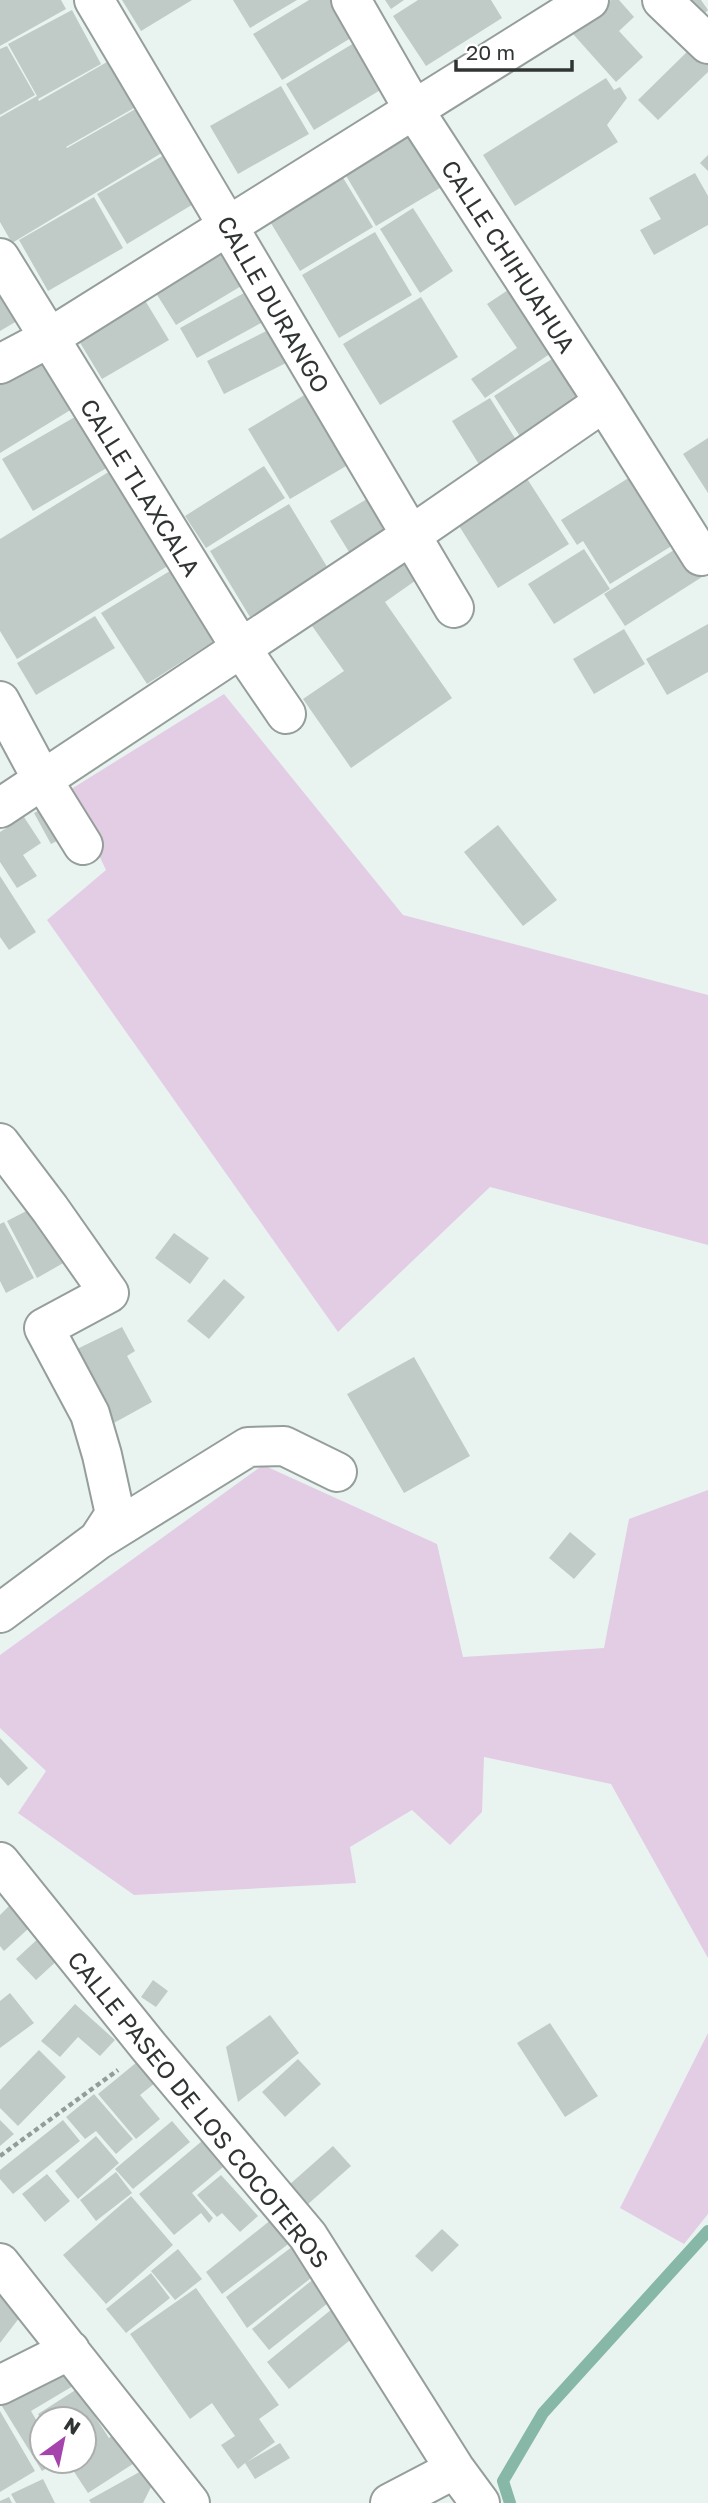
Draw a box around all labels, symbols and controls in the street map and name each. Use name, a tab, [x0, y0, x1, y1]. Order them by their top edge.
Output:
scale bar	[456, 28, 572, 72]
text: 20 m	[466, 39, 515, 65]
street label: CALLE CHIHUAHUA	[436, 154, 582, 358]
street label: CALLE DURANGO	[212, 210, 336, 398]
street label: CALLE TLAXCALA	[75, 393, 207, 581]
street label: CALLE PASEO DE LOS COCOTEROS	[62, 1945, 336, 2273]
north arrow	[28, 2405, 98, 2475]
text: N	[60, 2412, 85, 2439]

